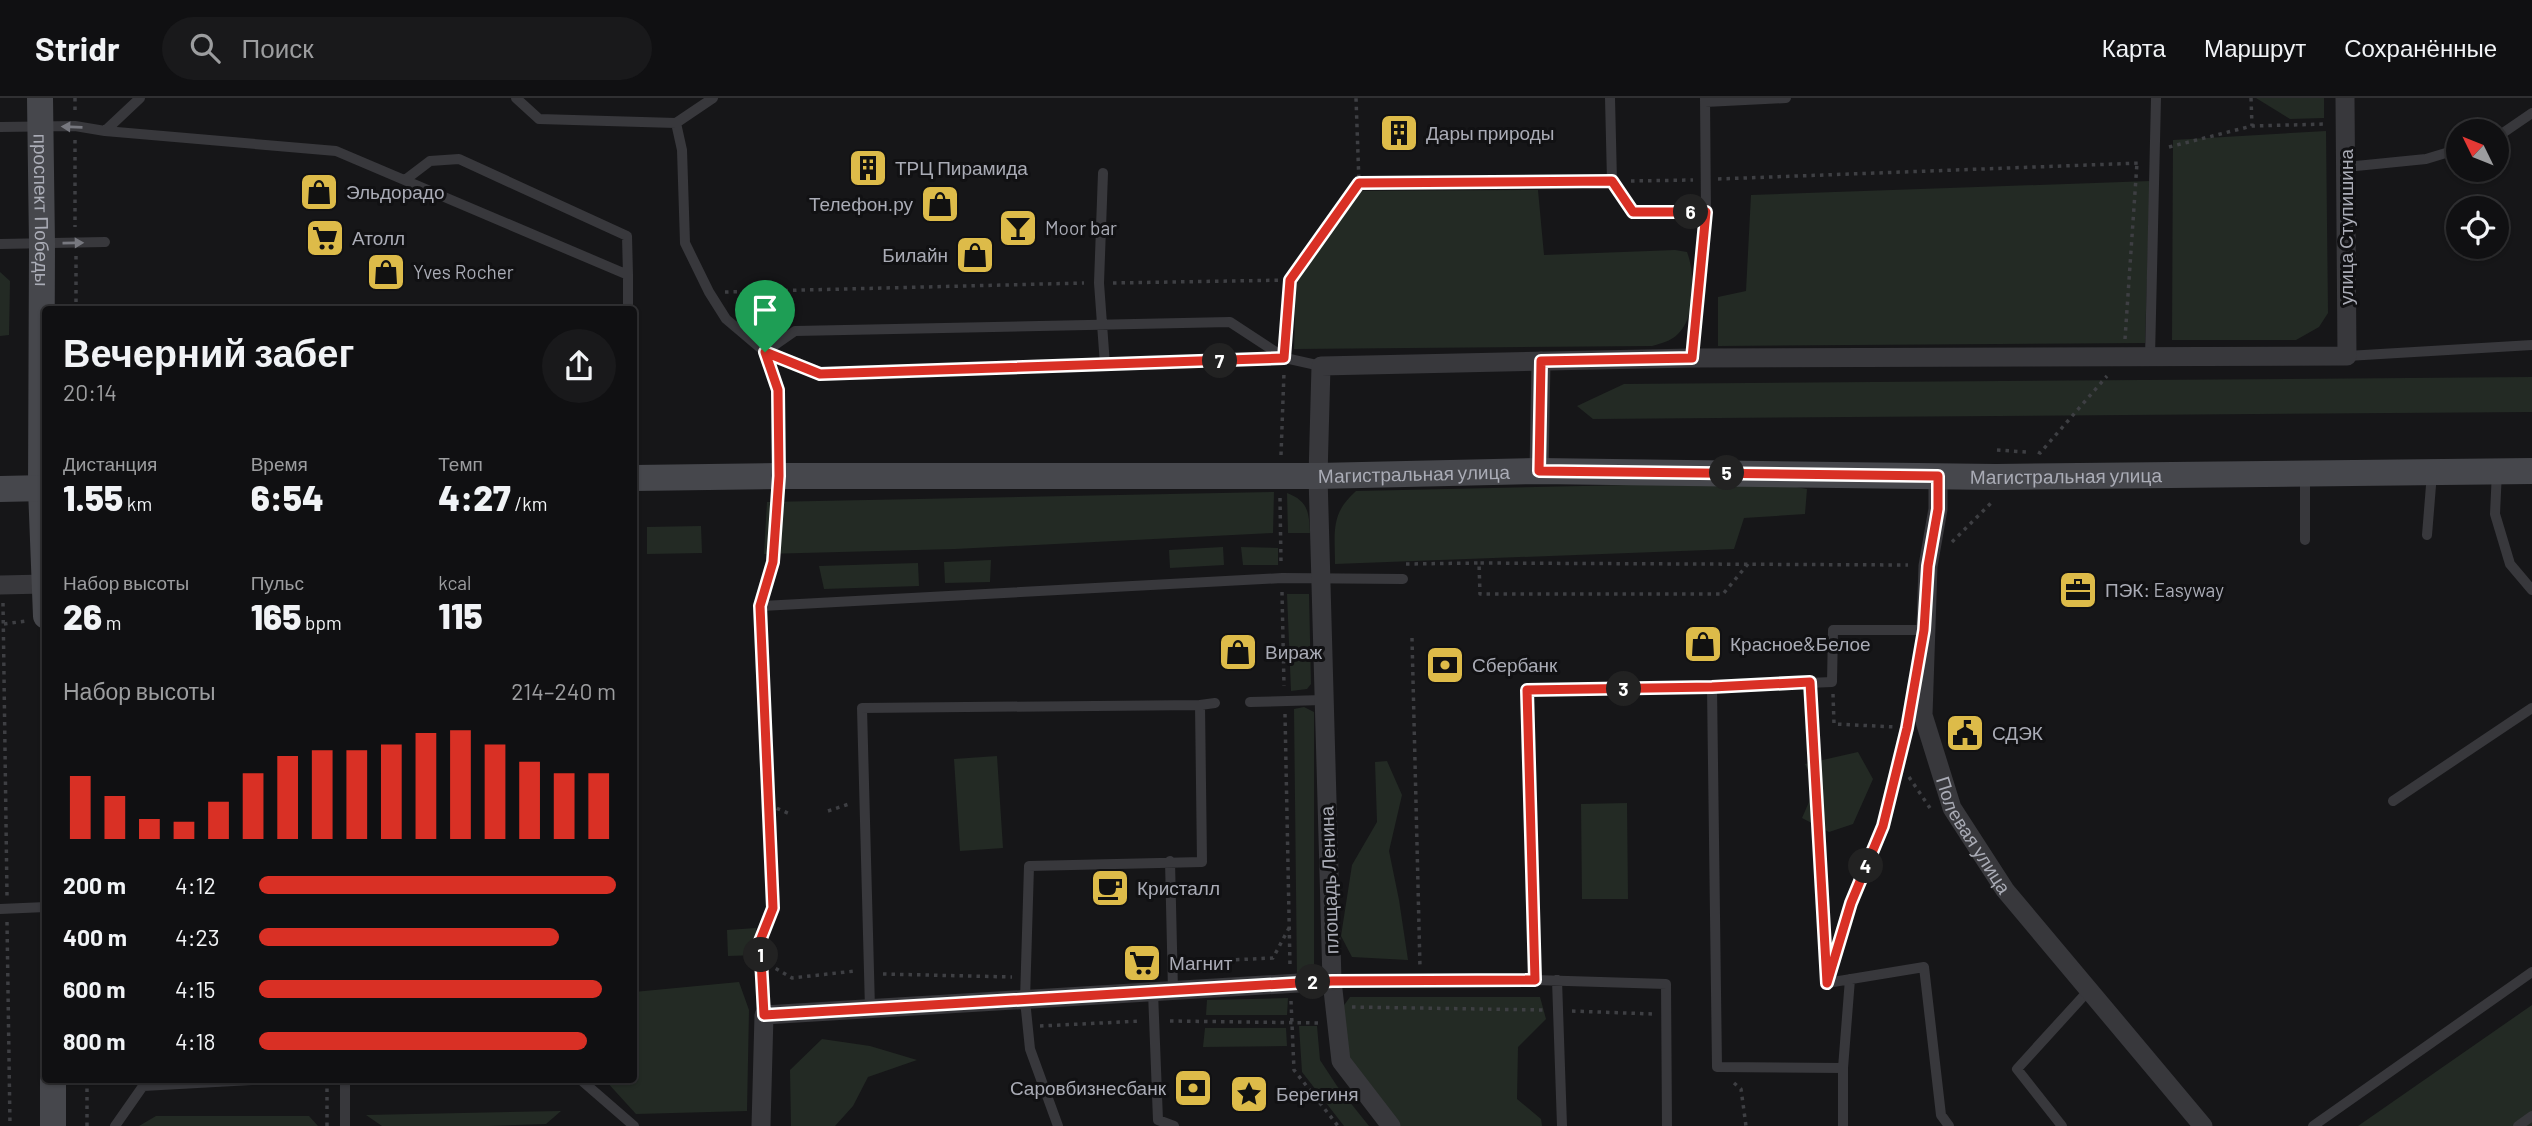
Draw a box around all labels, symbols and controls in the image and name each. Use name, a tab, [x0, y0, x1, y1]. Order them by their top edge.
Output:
search box	[162, 17, 652, 80]
text: Stridr	[35, 28, 120, 68]
icon: search	[186, 29, 224, 67]
text: Поиск	[242, 32, 314, 63]
text: Карта	[2102, 33, 2166, 62]
text: Маршрут	[2204, 33, 2306, 62]
text: Сохранённые	[2344, 33, 2497, 62]
building icon: Дары природы	[1378, 112, 1420, 154]
north arrow	[2446, 119, 2510, 182]
map controls	[2446, 119, 2509, 259]
place label: Дары природы	[1426, 121, 1554, 144]
one-way arrow	[61, 122, 83, 133]
street label: проспект Победы	[29, 133, 54, 286]
building icon: ТРЦ Пирамида	[847, 147, 889, 189]
street label: улица Ступишина	[2334, 149, 2357, 305]
place label: ТРЦ Пирамида	[895, 156, 1028, 179]
shop icon: Эльдорадо	[298, 171, 340, 213]
place label: Эльдорадо	[346, 180, 444, 203]
shop icon: Телефон.ру	[919, 183, 961, 225]
place label: Телефон.ру	[809, 192, 913, 215]
pin: 6	[1674, 194, 1708, 230]
button: locate	[2446, 196, 2509, 259]
text: 6	[1685, 200, 1696, 223]
bar icon: Moor bar	[997, 207, 1039, 249]
place label: Moor bar	[1045, 216, 1117, 239]
supermarket icon: Атолл	[304, 217, 346, 259]
place label: Атолл	[352, 226, 405, 249]
shop icon: Билайн	[954, 234, 996, 276]
one-way arrow	[63, 237, 85, 249]
place label: Билайн	[882, 243, 948, 266]
shop icon: Yves Rocher	[365, 251, 407, 293]
place label: Yves Rocher	[413, 260, 514, 283]
pin	[735, 280, 795, 352]
icon: arrive	[746, 291, 784, 329]
text: Вечерний забег	[63, 329, 354, 375]
button: share	[542, 329, 616, 403]
pin: 7	[1202, 344, 1238, 378]
text: 7	[1215, 349, 1224, 372]
text: 20:14	[63, 378, 117, 406]
text: Дистанция	[63, 452, 157, 475]
text: Время	[251, 452, 308, 475]
text: Темп	[438, 452, 483, 475]
pin: 5	[1710, 456, 1744, 490]
street label: Магистральная улица	[1318, 460, 1511, 487]
text: 5	[1721, 461, 1732, 484]
street label: Магистральная улица	[1970, 463, 2162, 488]
text: 1.55	[63, 476, 123, 518]
text: 6:54	[251, 476, 324, 518]
text: 4:27	[438, 476, 511, 518]
text: km	[123, 492, 152, 515]
text: /km	[511, 492, 547, 515]
office icon: ПЭК: Easyway	[2057, 569, 2099, 611]
text: Набор высоты	[63, 571, 189, 594]
text: Пульс	[251, 571, 304, 594]
text: kcal	[438, 571, 471, 594]
place label: ПЭК: Easyway	[2105, 578, 2224, 601]
text: 115	[438, 594, 483, 636]
text: 26	[63, 595, 102, 637]
text: 165	[251, 595, 301, 637]
text: m	[102, 611, 121, 634]
text: bpm	[301, 611, 342, 634]
shop icon: Красное&Белое	[1682, 623, 1724, 665]
shop icon: Вираж	[1217, 631, 1259, 673]
place label: Красное&Белое	[1730, 632, 1871, 655]
place label: Вираж	[1265, 640, 1322, 663]
bank icon: Сбербанк	[1424, 644, 1466, 686]
place label: Сбербанк	[1472, 653, 1558, 676]
pin: 3	[1606, 672, 1642, 706]
text: Набор высоты	[63, 677, 216, 705]
text: 214–240 m	[511, 677, 616, 705]
text: 3	[1618, 677, 1629, 700]
public building icon: СДЭК	[1944, 712, 1986, 754]
place label: СДЭК	[1992, 721, 2043, 744]
street label: Полевая улица	[1932, 773, 2016, 898]
street label: площадь Ленина	[1314, 805, 1343, 955]
pin: 4	[1848, 848, 1884, 884]
text: 4	[1860, 854, 1871, 877]
cafe icon: Кристалл	[1089, 867, 1131, 909]
text: 200 m	[63, 871, 126, 899]
text: 4:12	[175, 871, 216, 899]
place label: Кристалл	[1137, 876, 1220, 899]
text: 400 m	[63, 923, 127, 951]
text: 4:23	[175, 923, 220, 951]
pin: 1	[744, 938, 778, 972]
supermarket icon: Магнит	[1121, 942, 1163, 984]
text: 1	[757, 943, 764, 966]
place label: Магнит	[1169, 951, 1233, 974]
pin: 2	[1296, 964, 1330, 1000]
text: 2	[1307, 970, 1318, 993]
text: 600 m	[63, 975, 125, 1003]
text: 4:15	[175, 975, 215, 1003]
text: 800 m	[63, 1027, 125, 1055]
text: 4:18	[175, 1027, 216, 1055]
bank icon: Саровбизнесбанк	[1172, 1067, 1214, 1109]
place icon: Берегиня	[1228, 1073, 1270, 1115]
place label: Саровбизнесбанк	[1010, 1076, 1167, 1099]
place label: Берегиня	[1276, 1082, 1359, 1105]

